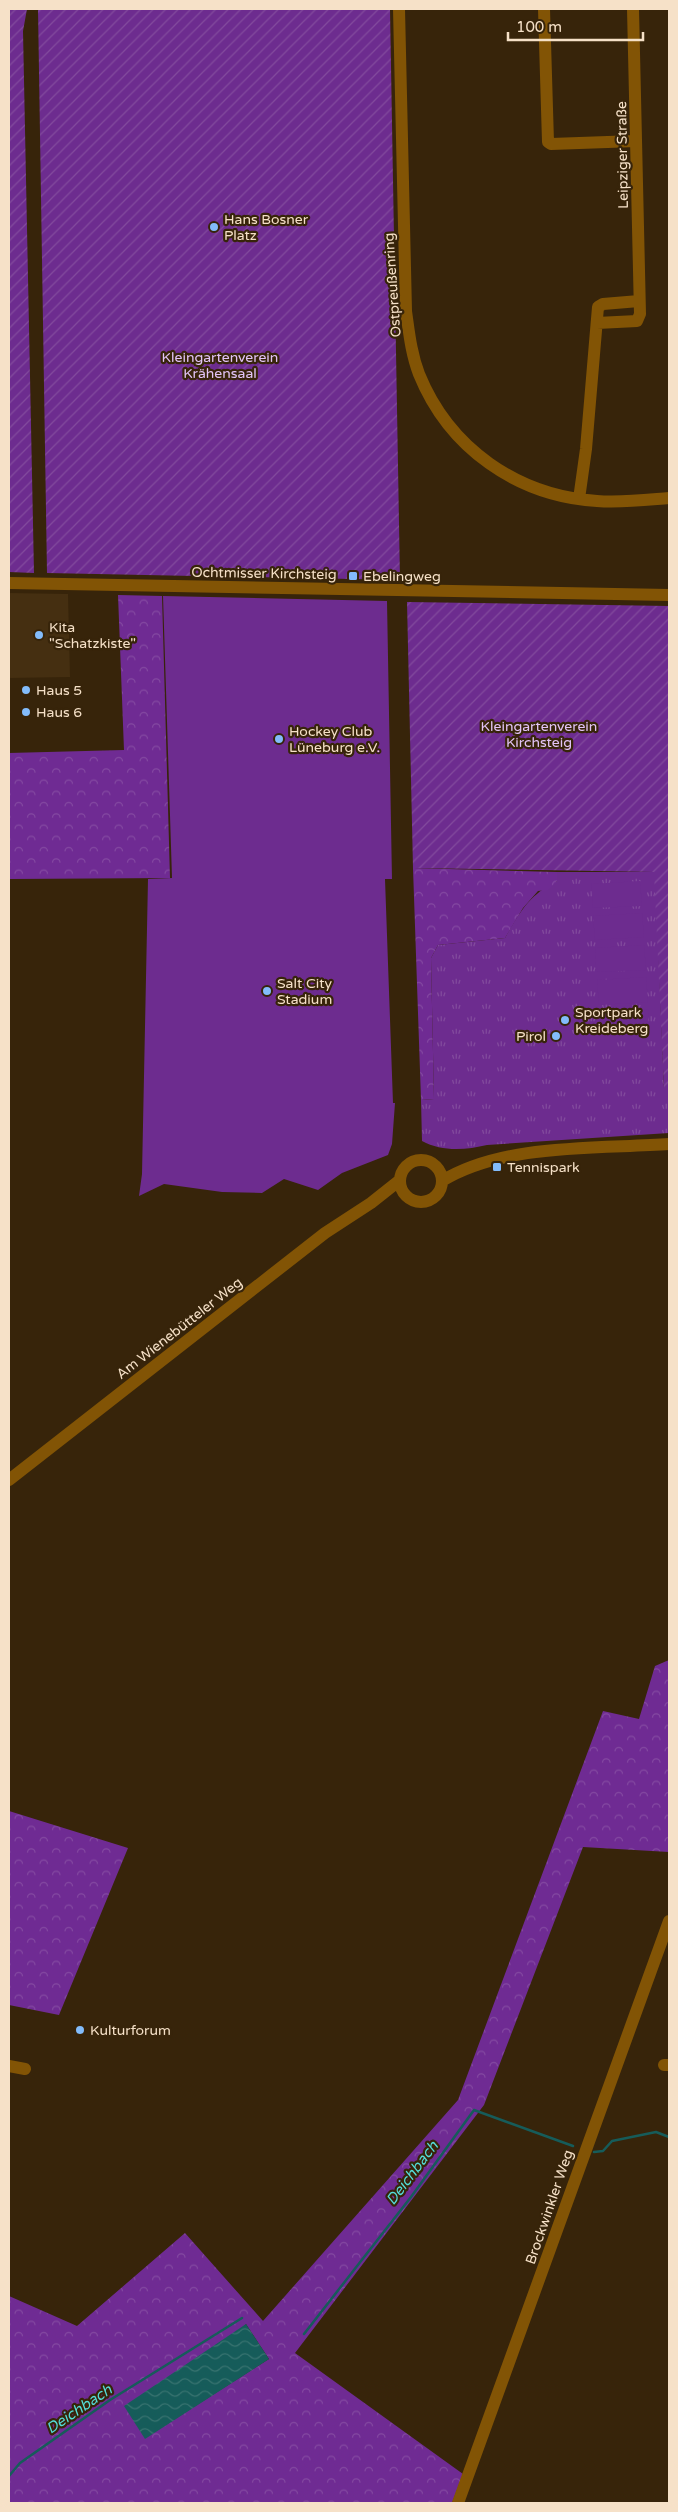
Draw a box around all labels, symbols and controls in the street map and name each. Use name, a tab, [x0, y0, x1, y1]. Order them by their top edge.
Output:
scale bar	[508, 10, 643, 42]
text: 100 m	[516, 18, 562, 36]
street label: Leipziger Straße	[613, 101, 632, 209]
place label: Hans Bosner Platz	[224, 211, 309, 244]
marker: Hans Bosner Platz	[208, 221, 220, 233]
street label: Ostpreußenring	[380, 232, 405, 338]
park label: Kleingartenverein Krähensaal	[162, 349, 278, 382]
street label: Ochtmisser Kirchsteig	[191, 564, 337, 583]
place label: Ebelingweg	[363, 568, 441, 585]
marker: Ebelingweg	[347, 570, 359, 582]
place label: Kita "Schatzkiste"	[49, 619, 136, 652]
marker: Kita "Schatzkiste"	[33, 629, 45, 641]
place label: Haus 5	[36, 682, 82, 699]
marker: Haus 5	[20, 684, 32, 696]
place label: Haus 6	[36, 704, 82, 721]
marker: Haus 6	[20, 706, 32, 718]
park label: Kleingartenverein Kirchsteig	[481, 718, 597, 751]
place label: Hockey Club Lüneburg e.V.	[289, 723, 380, 756]
marker: Hockey Club Lüneburg e.V.	[273, 733, 285, 745]
place label: Salt City Stadium	[277, 975, 332, 1008]
marker: Salt City Stadium	[261, 985, 273, 997]
place label: Sportpark Kreideberg	[575, 1004, 648, 1037]
marker: Sportpark Kreideberg	[559, 1014, 571, 1026]
place label: Pirol	[516, 1028, 546, 1045]
marker: Pirol	[550, 1030, 562, 1042]
place label: Tennispark	[507, 1159, 580, 1176]
marker: Tennispark	[491, 1161, 503, 1173]
street label: Am Wienebütteler Weg	[113, 1274, 246, 1383]
place label: Kulturforum	[90, 2022, 171, 2039]
marker: Kulturforum	[74, 2024, 86, 2036]
water label: Deichbach	[382, 2137, 442, 2209]
street label: Brockwinkler Weg	[522, 2148, 577, 2267]
water label: Deichbach	[43, 2380, 116, 2438]

